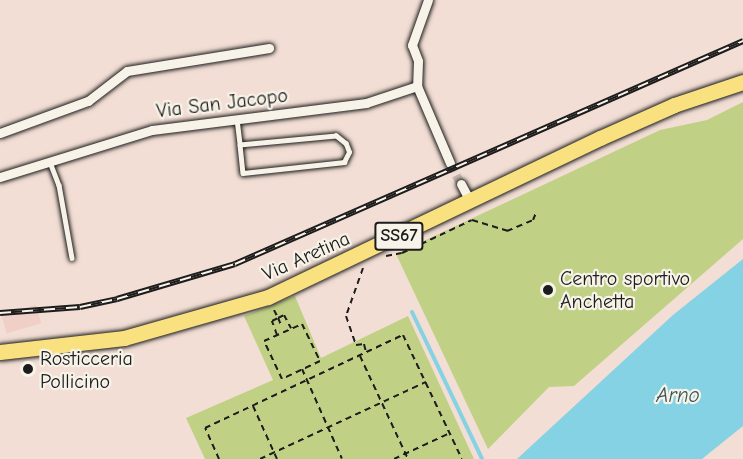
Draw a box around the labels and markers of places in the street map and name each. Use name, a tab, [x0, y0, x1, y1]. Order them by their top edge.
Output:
place label: Centro sportivo Anchetta	[560, 266, 690, 313]
marker: Centro sportivo Anchetta	[541, 283, 555, 297]
place label: Rosticceria Pollicino	[40, 346, 133, 393]
marker: Rosticceria Pollicino	[21, 362, 35, 376]

